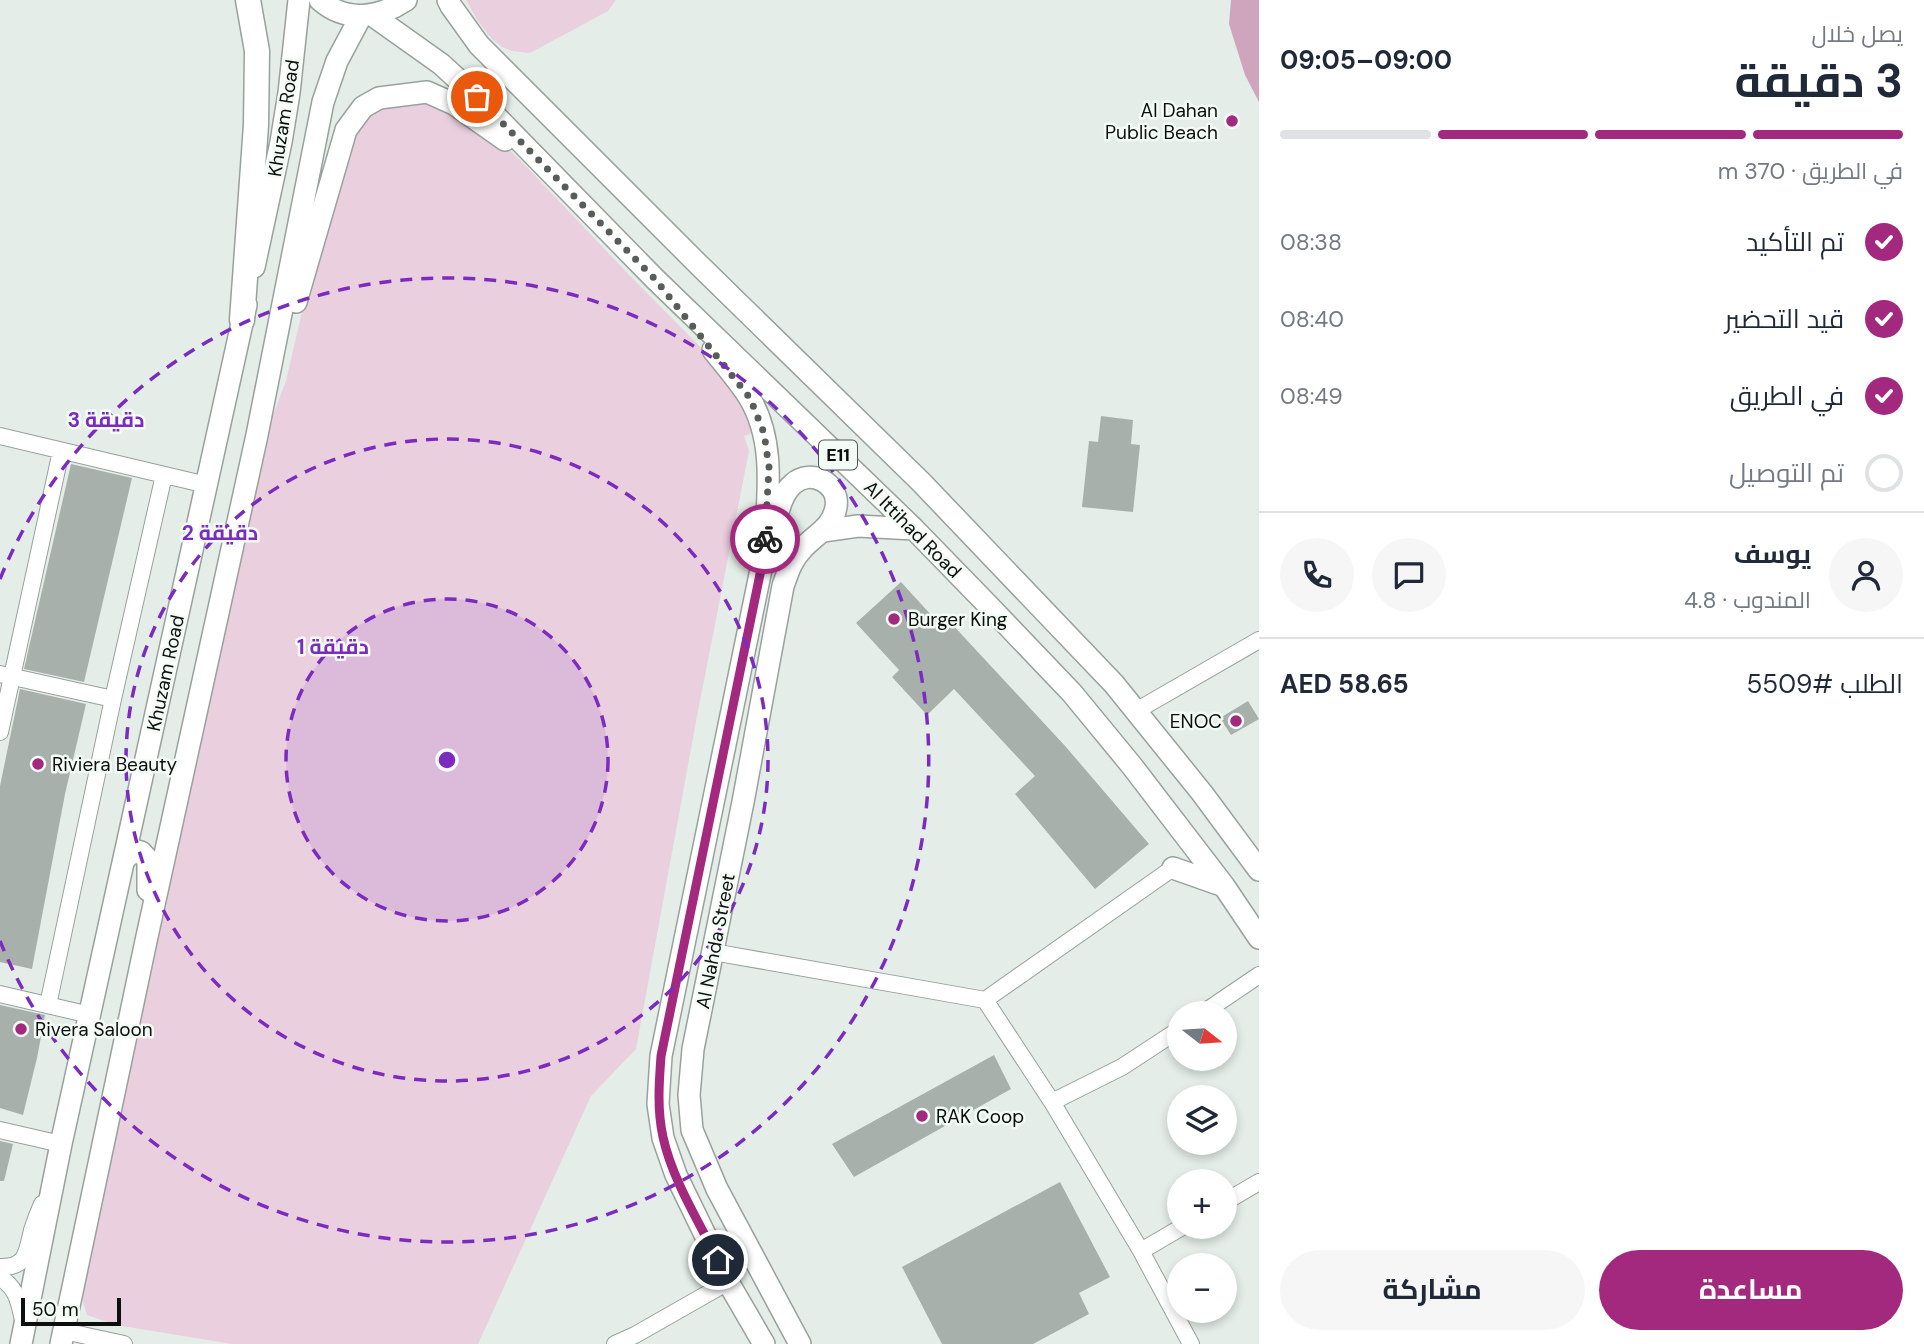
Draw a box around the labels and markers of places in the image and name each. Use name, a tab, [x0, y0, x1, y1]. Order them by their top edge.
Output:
pin	[447, 67, 507, 127]
place label: Al Dahan Public Beach	[1105, 98, 1218, 145]
marker: Al Dahan Public Beach	[1224, 113, 1240, 129]
place label: Burger King	[908, 607, 1008, 632]
marker: Burger King	[886, 611, 902, 627]
place label: ENOC	[1170, 709, 1222, 734]
marker: ENOC	[1228, 713, 1244, 729]
centre of rings	[435, 748, 459, 772]
place label: Riviera Beauty	[52, 752, 178, 777]
marker: Riviera Beauty	[30, 756, 46, 772]
place label: Rivera Saloon	[35, 1017, 153, 1042]
marker: Rivera Saloon	[13, 1021, 29, 1037]
place label: RAK Coop	[936, 1104, 1024, 1129]
marker: RAK Coop	[914, 1108, 930, 1124]
pin	[688, 1230, 748, 1290]

